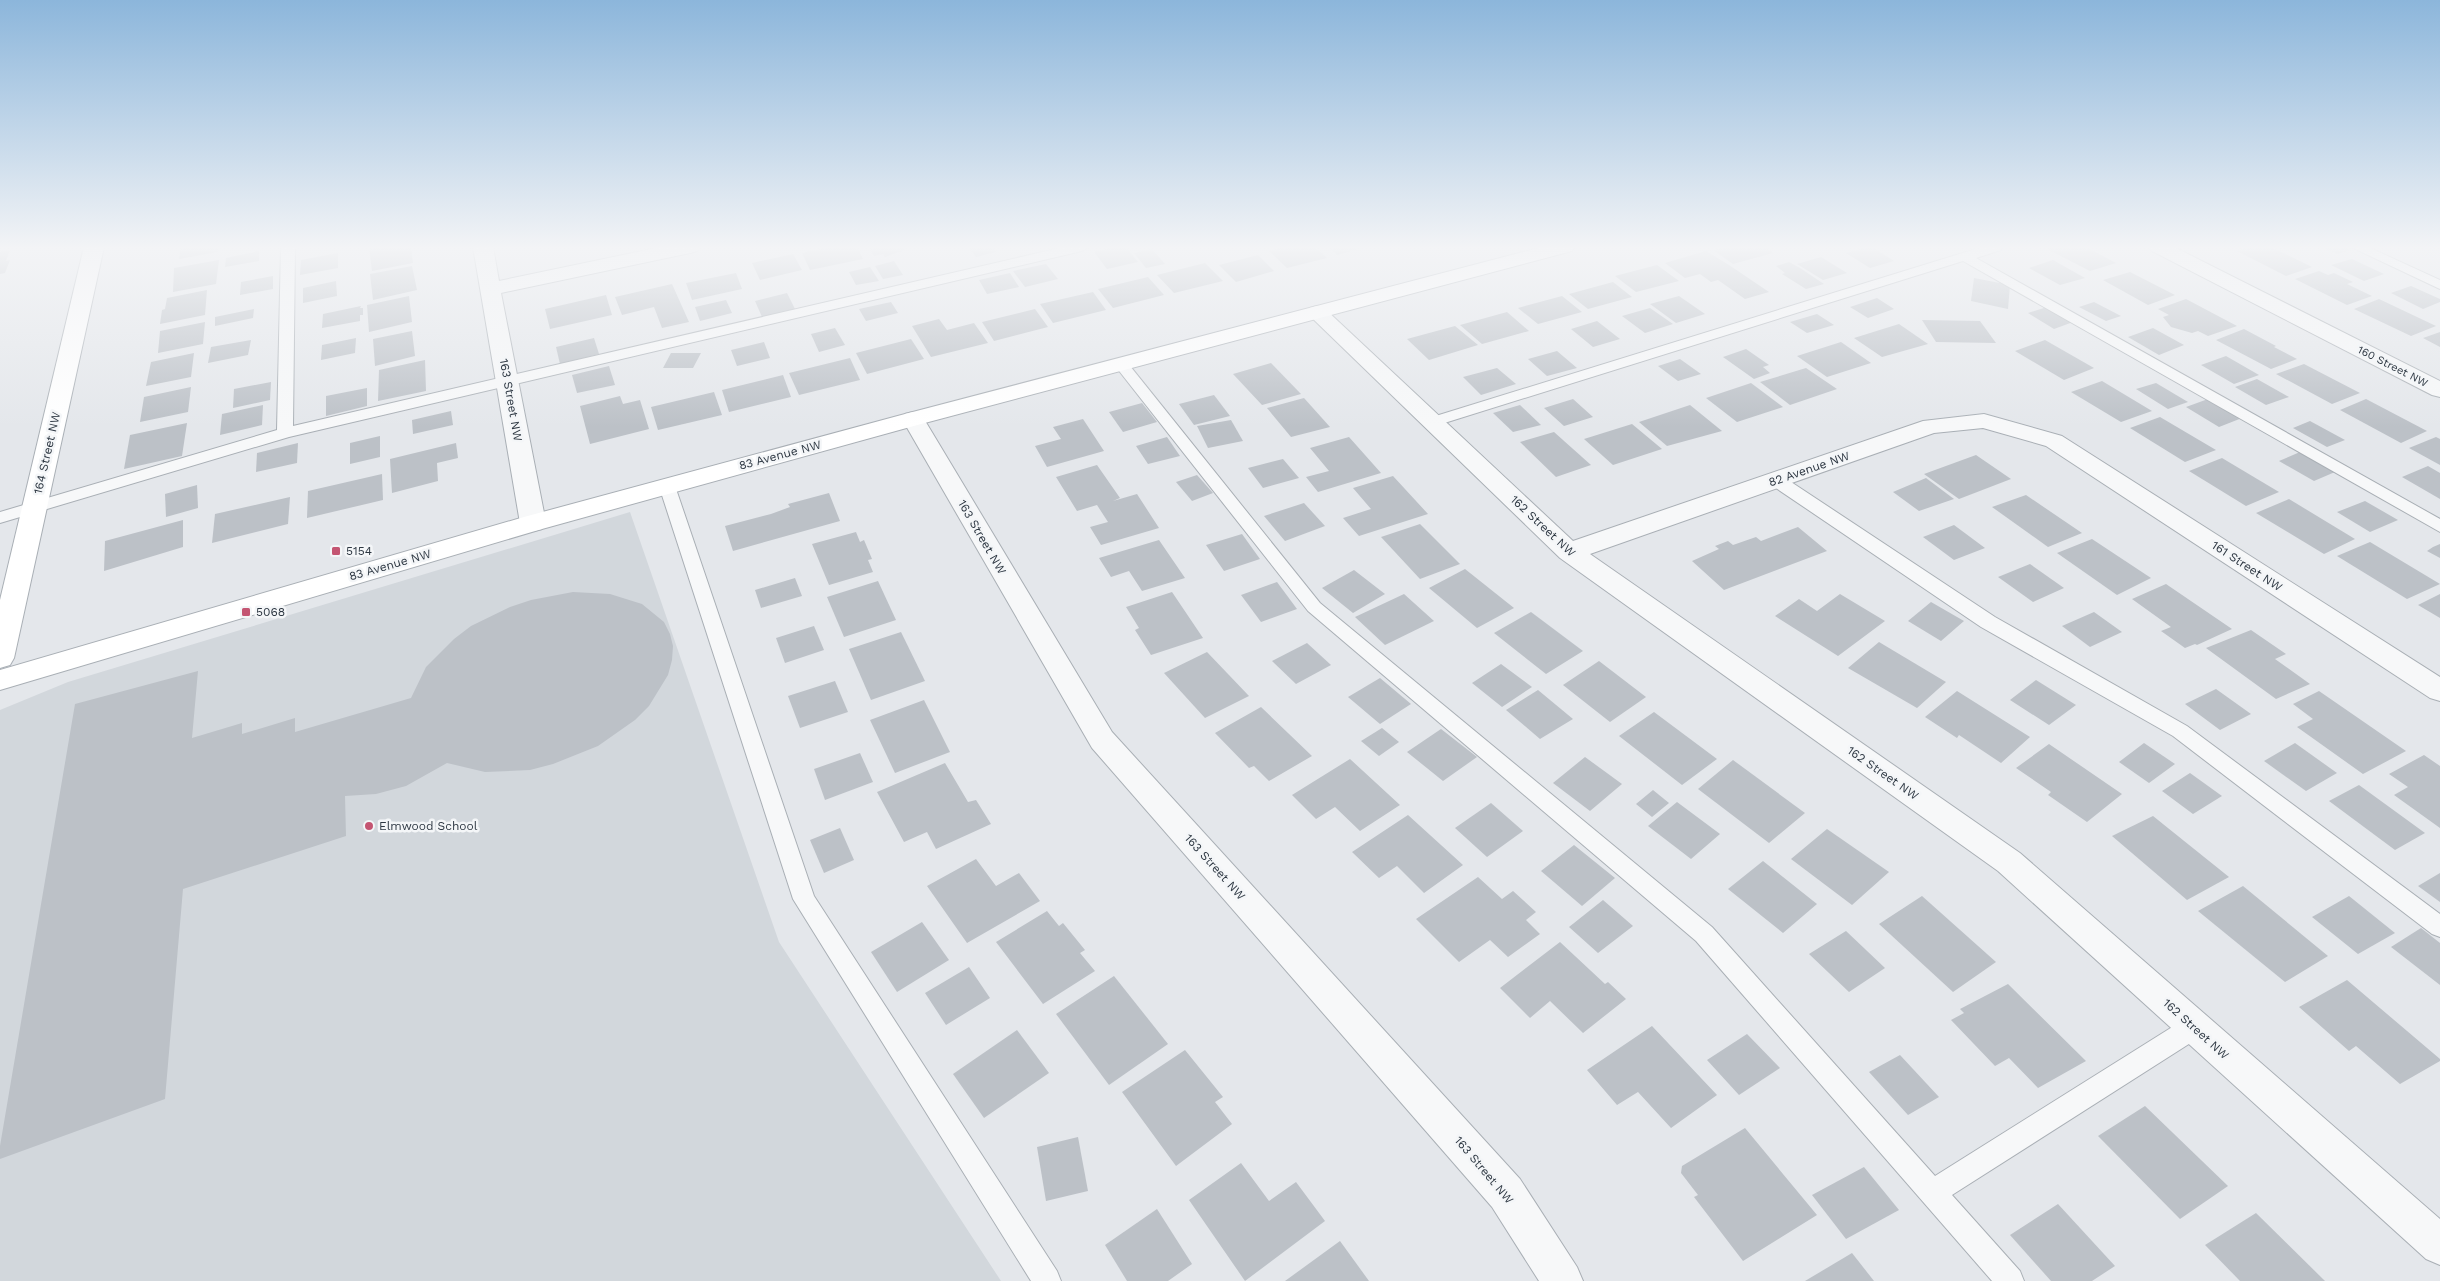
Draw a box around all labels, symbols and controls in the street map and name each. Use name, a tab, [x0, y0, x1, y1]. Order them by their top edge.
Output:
street label: 160 Street NW	[2355, 343, 2430, 390]
street label: 163 Street NW	[497, 358, 525, 443]
street label: 164 Street NW	[31, 410, 63, 495]
street label: 83 Avenue NW	[737, 437, 823, 473]
street label: 82 Avenue NW	[1767, 448, 1852, 489]
street label: 162 Street NW	[1508, 492, 1579, 560]
street label: 163 Street NW	[955, 497, 1009, 577]
street label: 161 Street NW	[2209, 538, 2285, 594]
place label: 5154	[346, 544, 372, 558]
marker: 5154	[330, 545, 342, 557]
street label: 83 Avenue NW	[347, 546, 433, 583]
place label: 5068	[256, 605, 285, 619]
marker: 5068	[240, 606, 252, 618]
street label: 162 Street NW	[1845, 743, 1922, 803]
place label: Elmwood School	[379, 819, 478, 833]
marker: Elmwood School	[363, 820, 375, 832]
street label: 163 Street NW	[1182, 831, 1248, 903]
street label: 162 Street NW	[2160, 996, 2232, 1062]
street label: 163 Street NW	[1452, 1133, 1517, 1207]

